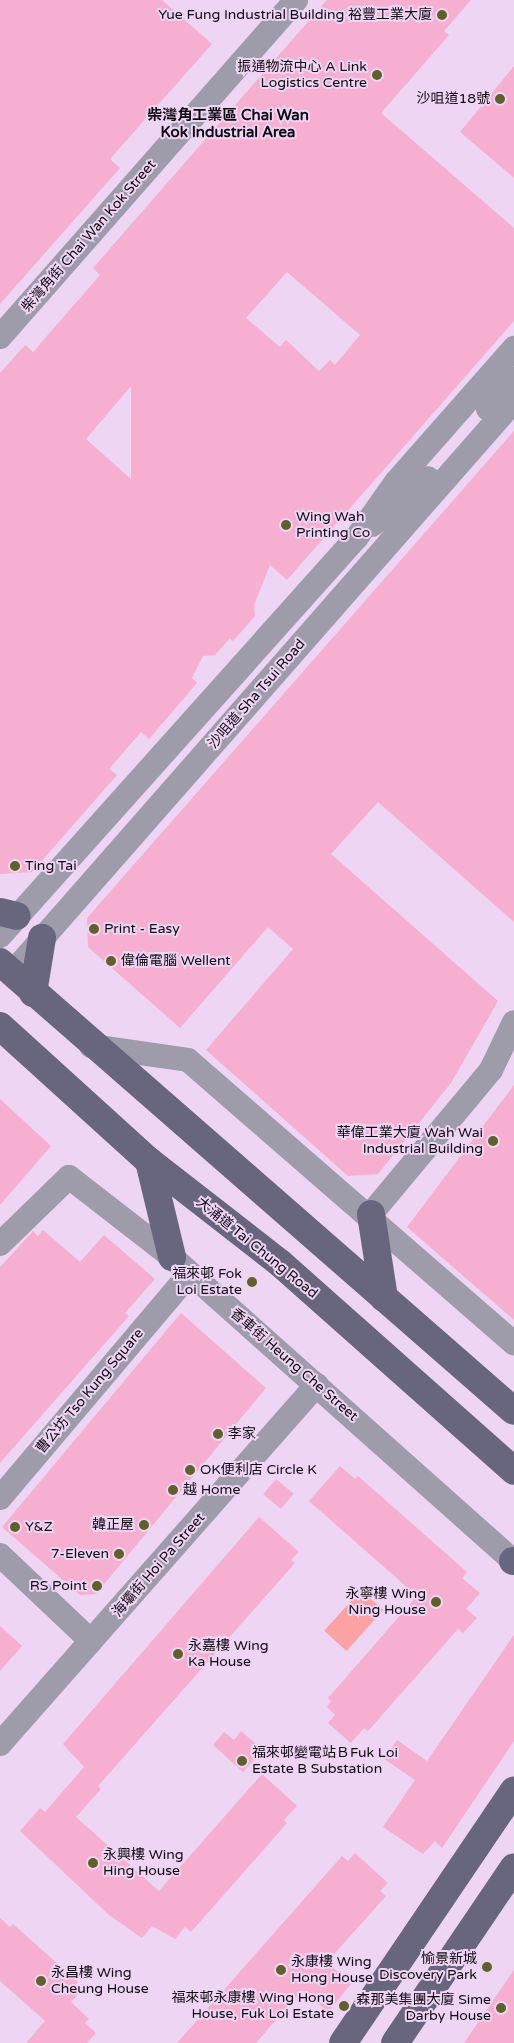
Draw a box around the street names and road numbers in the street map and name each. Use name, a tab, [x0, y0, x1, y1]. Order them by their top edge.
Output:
street label: 柴灣角街 Chai Wan Kok Street	[18, 157, 160, 315]
street label: 沙咀道 Sha Tsui Road	[205, 636, 309, 752]
street label: 大涌道 Tai Chung Road	[193, 1194, 321, 1302]
street label: 香車街 Heung Che Street	[227, 1305, 361, 1425]
street label: 曹公坊 Tso Kung Square	[33, 1325, 147, 1457]
street label: 海壩街 Hoi Pa Street	[109, 1510, 209, 1620]

